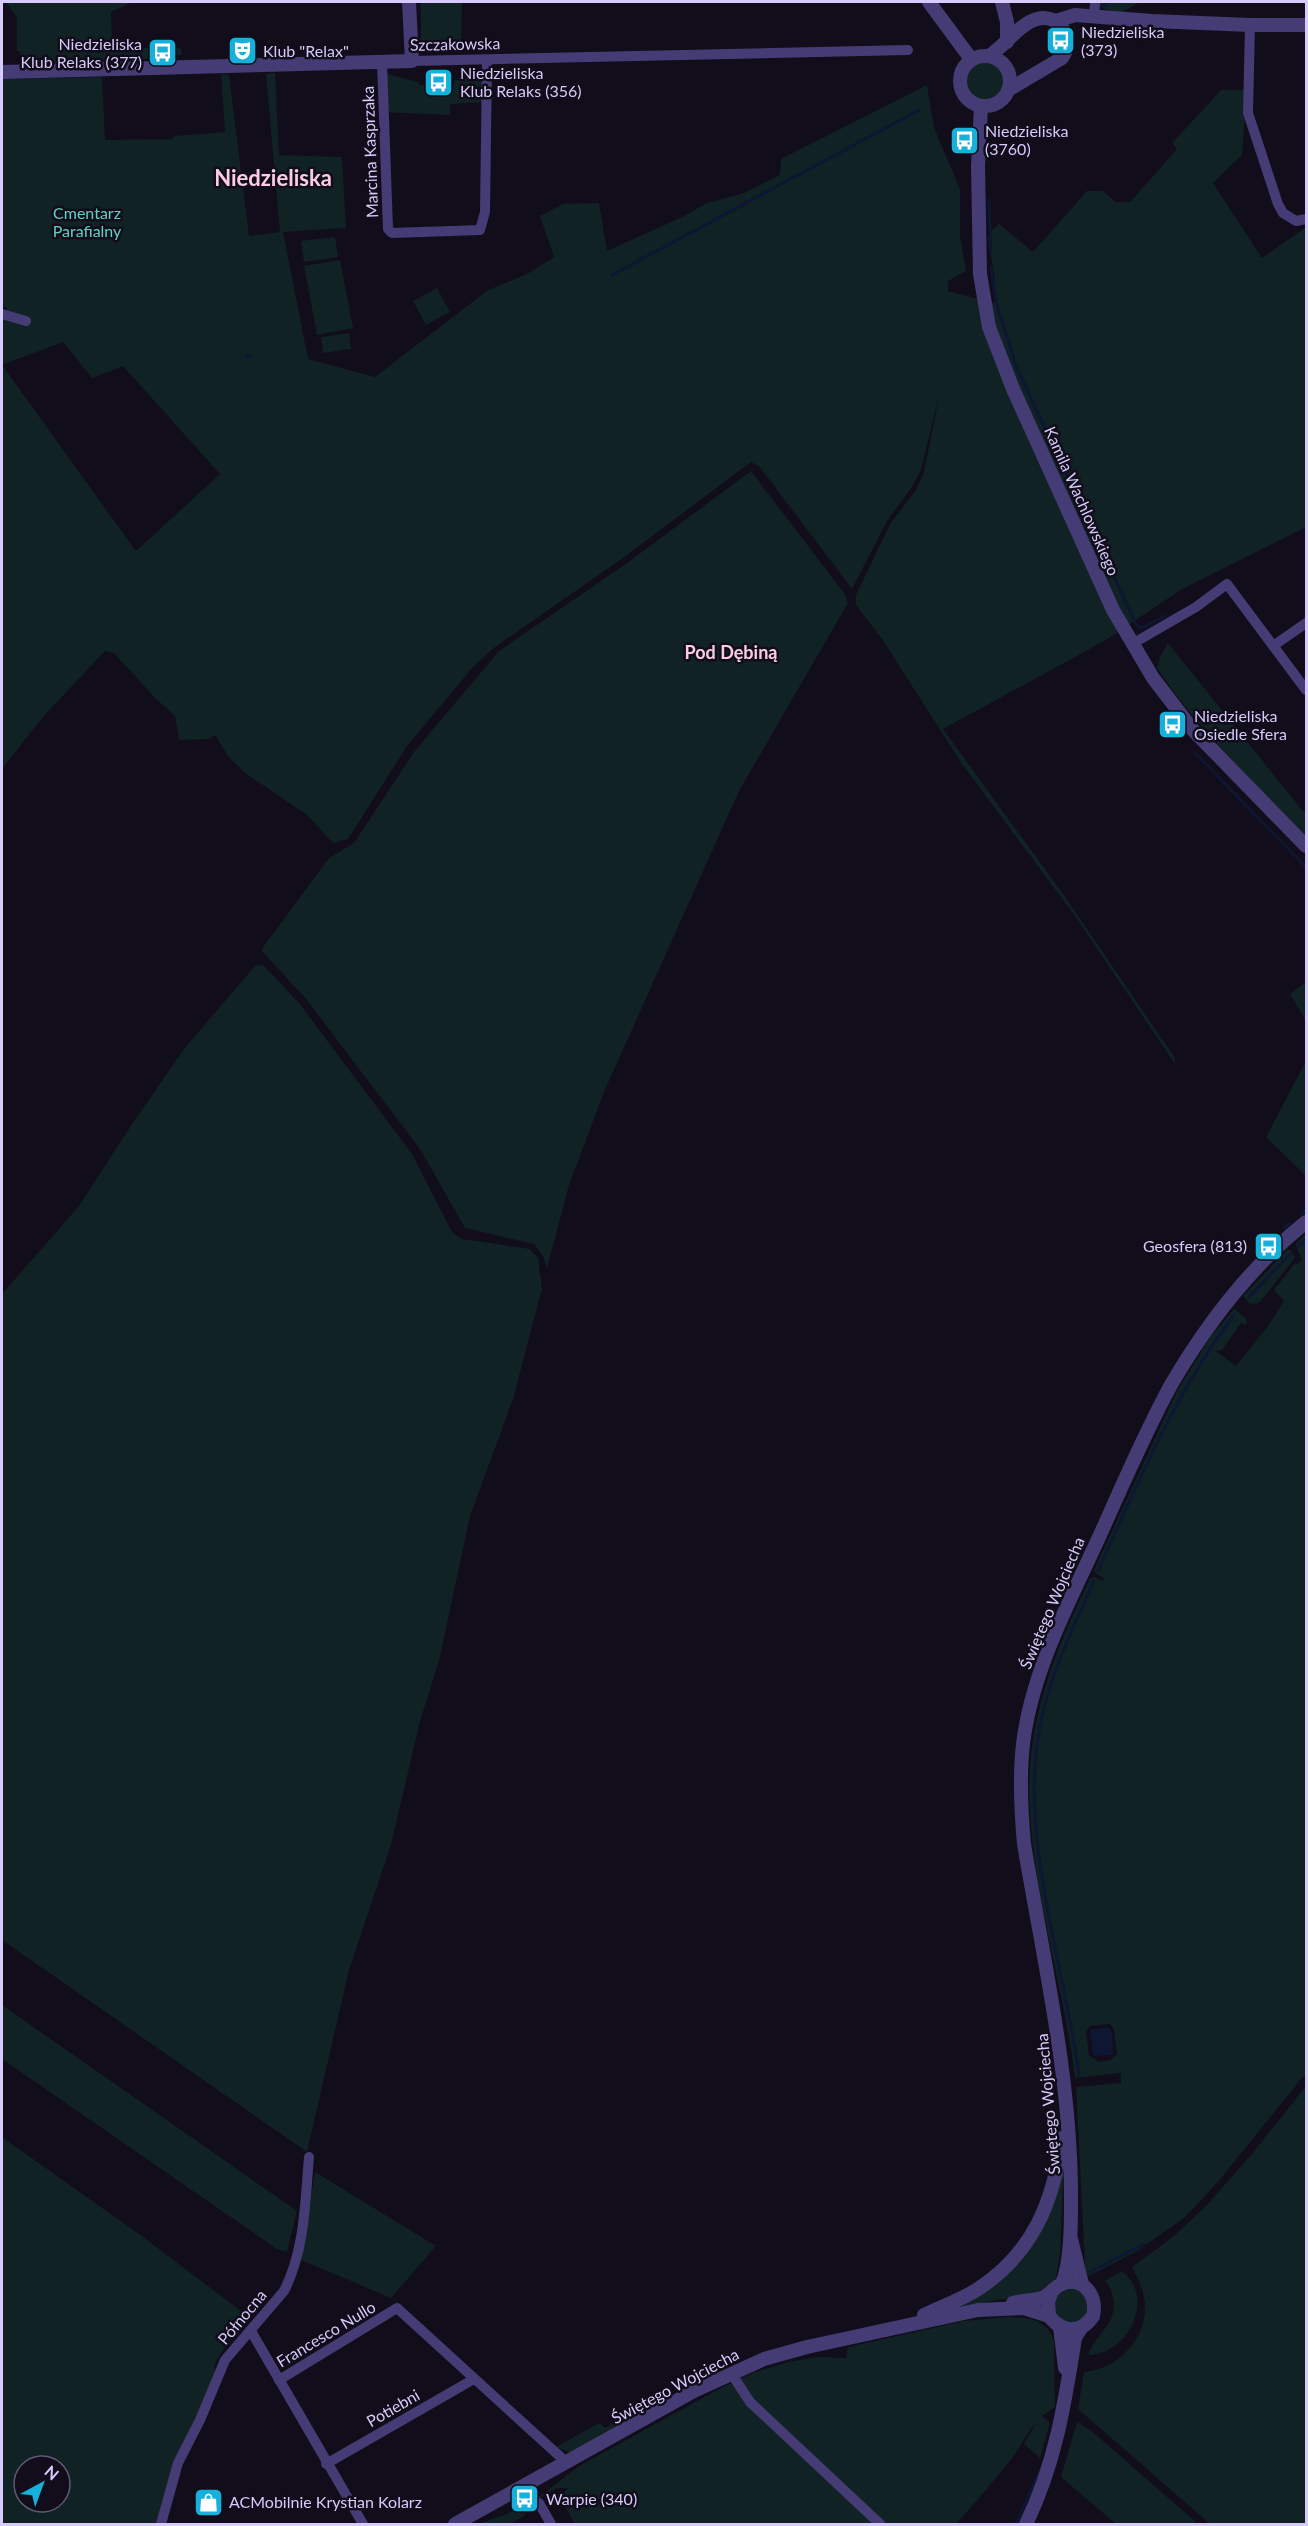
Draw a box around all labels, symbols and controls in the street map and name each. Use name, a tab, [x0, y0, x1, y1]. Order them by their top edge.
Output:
place label: Niedzieliska (373)	[1081, 22, 1165, 59]
bus stop icon: Niedzieliska (373)	[1044, 25, 1076, 57]
street label: Szczakowska	[410, 33, 500, 54]
place label: Niedzieliska Klub Relaks (377)	[20, 34, 142, 71]
theatre icon: Klub "Relax"	[226, 35, 258, 67]
bus stop icon: Niedzieliska Klub Relaks (377)	[147, 37, 179, 69]
place label: Klub "Relax"	[263, 41, 349, 60]
place label: Niedzieliska Klub Relaks (356)	[460, 63, 582, 100]
bus stop icon: Niedzieliska Klub Relaks (356)	[423, 66, 455, 98]
street label: Marcina Kasprzaka	[358, 86, 381, 218]
place label: Niedzieliska (3760)	[985, 121, 1069, 158]
bus stop icon: Niedzieliska (3760)	[948, 124, 980, 156]
district label: Niedzieliska	[214, 164, 332, 191]
park label: Cmentarz Parafialny	[53, 203, 122, 240]
street label: Kamila Wachlowskiego	[1041, 423, 1124, 578]
district label: Pod Dębiną	[685, 641, 778, 663]
place label: Niedzieliska Osiedle Sfera	[1194, 706, 1287, 743]
bus stop icon: Niedzieliska Osiedle Sfera	[1157, 709, 1189, 741]
bus stop icon: Geosfera (813)	[1252, 1230, 1284, 1262]
place label: Geosfera (813)	[1143, 1236, 1247, 1255]
street label: Świętego Wojciecha	[1015, 1534, 1088, 1672]
street label: Świętego Wojciecha	[1032, 2033, 1063, 2175]
street label: Północna	[213, 2285, 270, 2348]
street label: Francesco Nullo	[273, 2297, 379, 2371]
street label: Świętego Wojciecha	[608, 2344, 742, 2427]
street label: Potiebni	[363, 2385, 423, 2430]
north arrow	[12, 2454, 72, 2514]
text: N	[41, 2461, 63, 2484]
bus stop icon: Warpie (340)	[509, 2483, 541, 2515]
shop icon: ACMobilnie Krystian Kolarz	[192, 2486, 224, 2518]
place label: Warpie (340)	[546, 2489, 637, 2508]
place label: ACMobilnie Krystian Kolarz	[229, 2492, 422, 2511]

